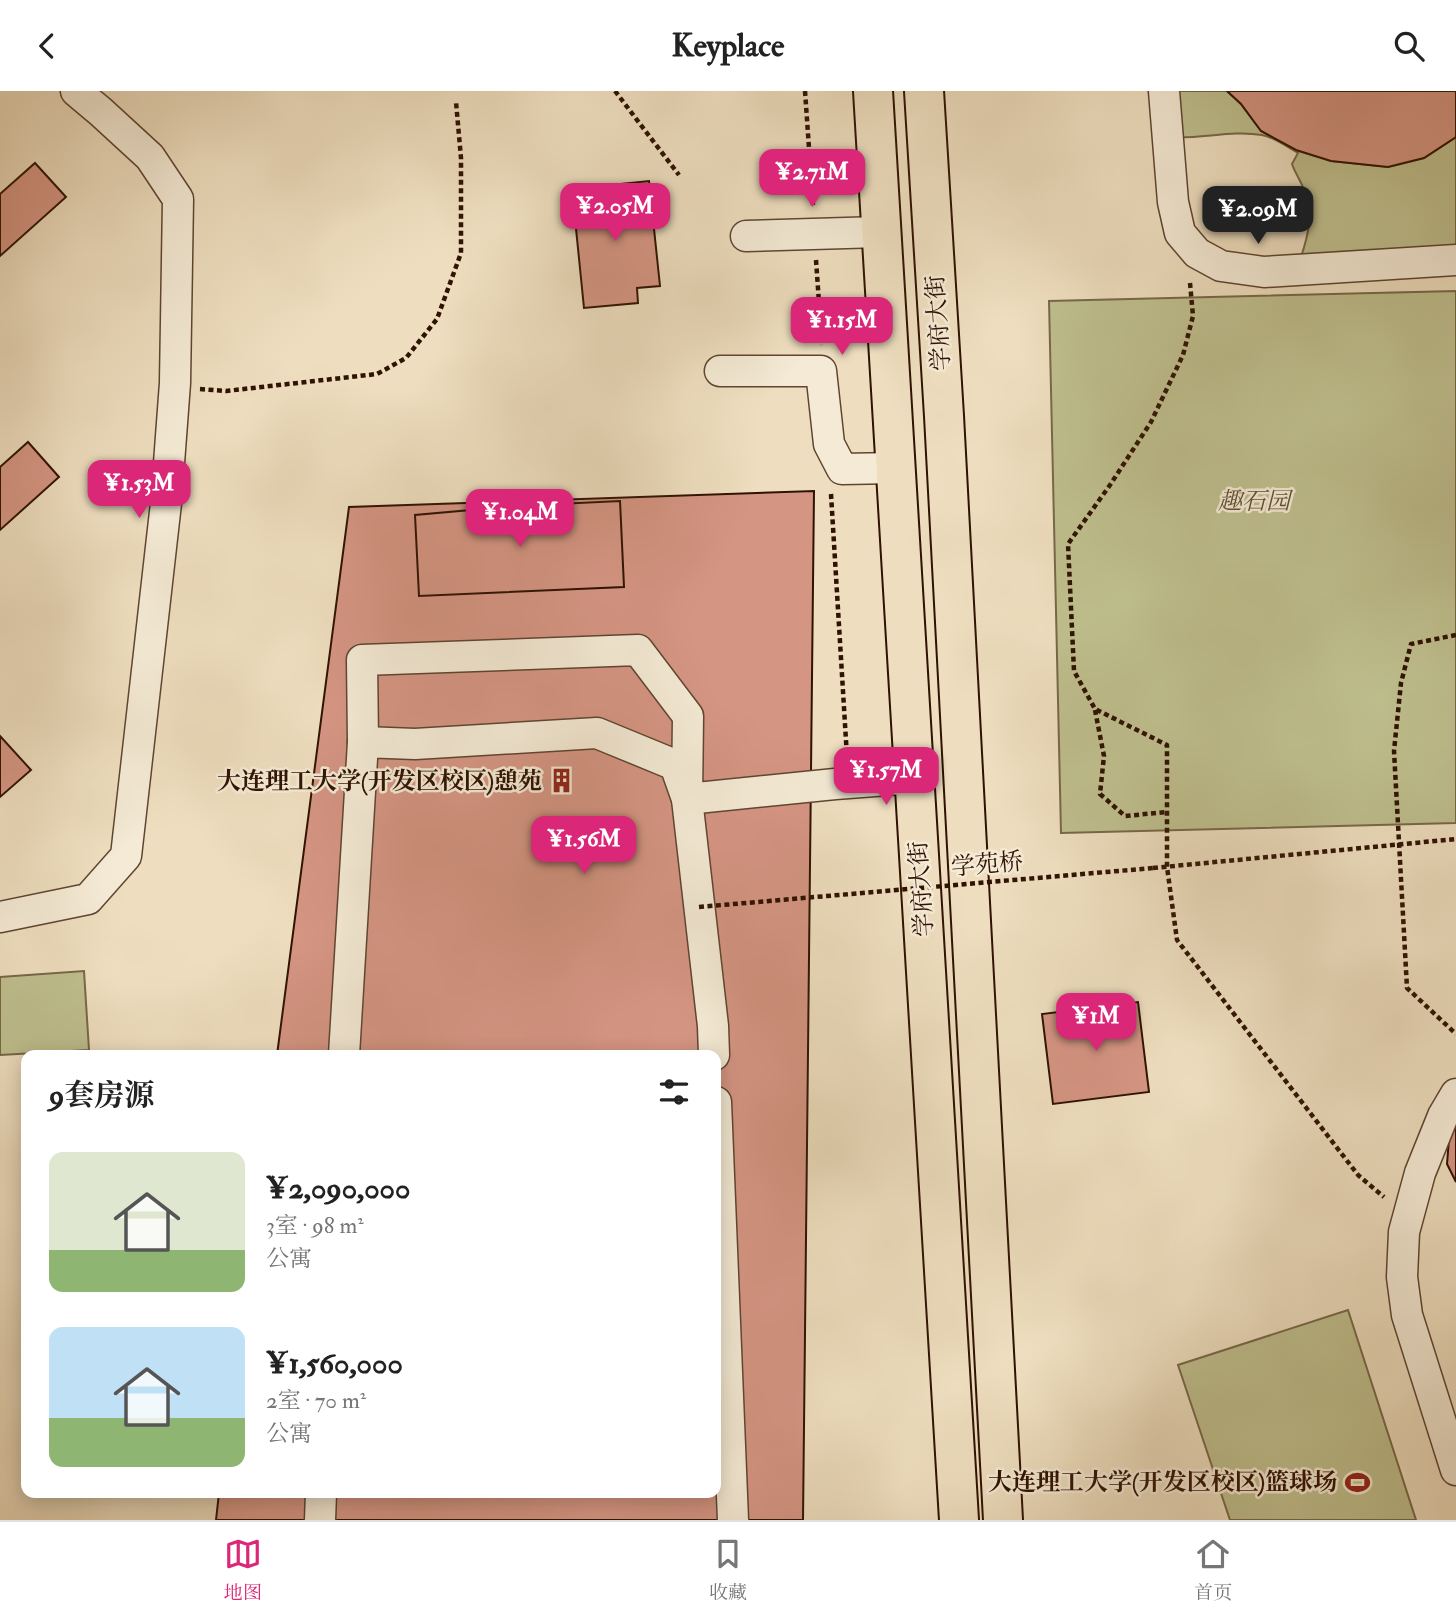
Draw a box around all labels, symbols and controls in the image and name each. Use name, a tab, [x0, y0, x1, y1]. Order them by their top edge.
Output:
text: Keyplace	[672, 26, 784, 66]
icon: back	[28, 27, 66, 65]
icon: search	[1390, 27, 1428, 65]
pin: ¥2.71M	[755, 149, 869, 209]
text: ¥2.71M	[775, 157, 849, 186]
pin: ¥2.05M	[558, 183, 672, 243]
pin: ¥2.09M	[1201, 187, 1315, 246]
text: ¥2.05M	[576, 191, 654, 220]
text: ¥2.09M	[1218, 194, 1298, 223]
street label: 学府大街	[920, 274, 957, 372]
pin: ¥1.15M	[785, 297, 899, 357]
text: ¥1.15M	[807, 305, 877, 334]
pin: ¥1.53M	[82, 461, 196, 520]
text: ¥1.53M	[104, 468, 174, 497]
park label: 趣石园	[1218, 486, 1294, 517]
pin: ¥1.04M	[463, 489, 577, 549]
text: ¥1.04M	[482, 497, 558, 526]
pin: ¥1.57M	[829, 747, 943, 807]
text: ¥1.57M	[850, 755, 922, 784]
place label: 大连理工大学(开发区校区)憩苑	[217, 766, 542, 797]
building icon: 大连理工大学(开发区校区)憩苑	[548, 767, 576, 795]
pin: ¥1.56M	[527, 817, 641, 876]
text: ¥1.56M	[547, 824, 621, 853]
street label: 学府大街	[903, 840, 940, 938]
street label: 学苑桥	[950, 846, 1024, 883]
pin: ¥1M	[1062, 993, 1130, 1053]
text: ¥1M	[1072, 1001, 1120, 1030]
icon: filters	[655, 1073, 693, 1111]
text: 9套房源	[49, 1077, 154, 1114]
text: ¥2,090,000	[266, 1170, 410, 1207]
icon: home	[105, 1180, 189, 1264]
text: 3室 · 98 m²	[266, 1211, 364, 1240]
text: 公寓	[266, 1244, 312, 1273]
text: ¥1,560,000	[266, 1345, 403, 1382]
icon: home	[105, 1355, 189, 1439]
text: 2室 · 70 m²	[266, 1386, 366, 1415]
text: 公寓	[266, 1419, 312, 1448]
place label: 大连理工大学(开发区校区)篮球场	[988, 1467, 1337, 1498]
sports icon: 大连理工大学(开发区校区)篮球场	[1343, 1468, 1371, 1496]
tab: 地图	[224, 1535, 262, 1605]
tab: 收藏	[709, 1535, 747, 1605]
tab: 首页	[1194, 1535, 1232, 1605]

